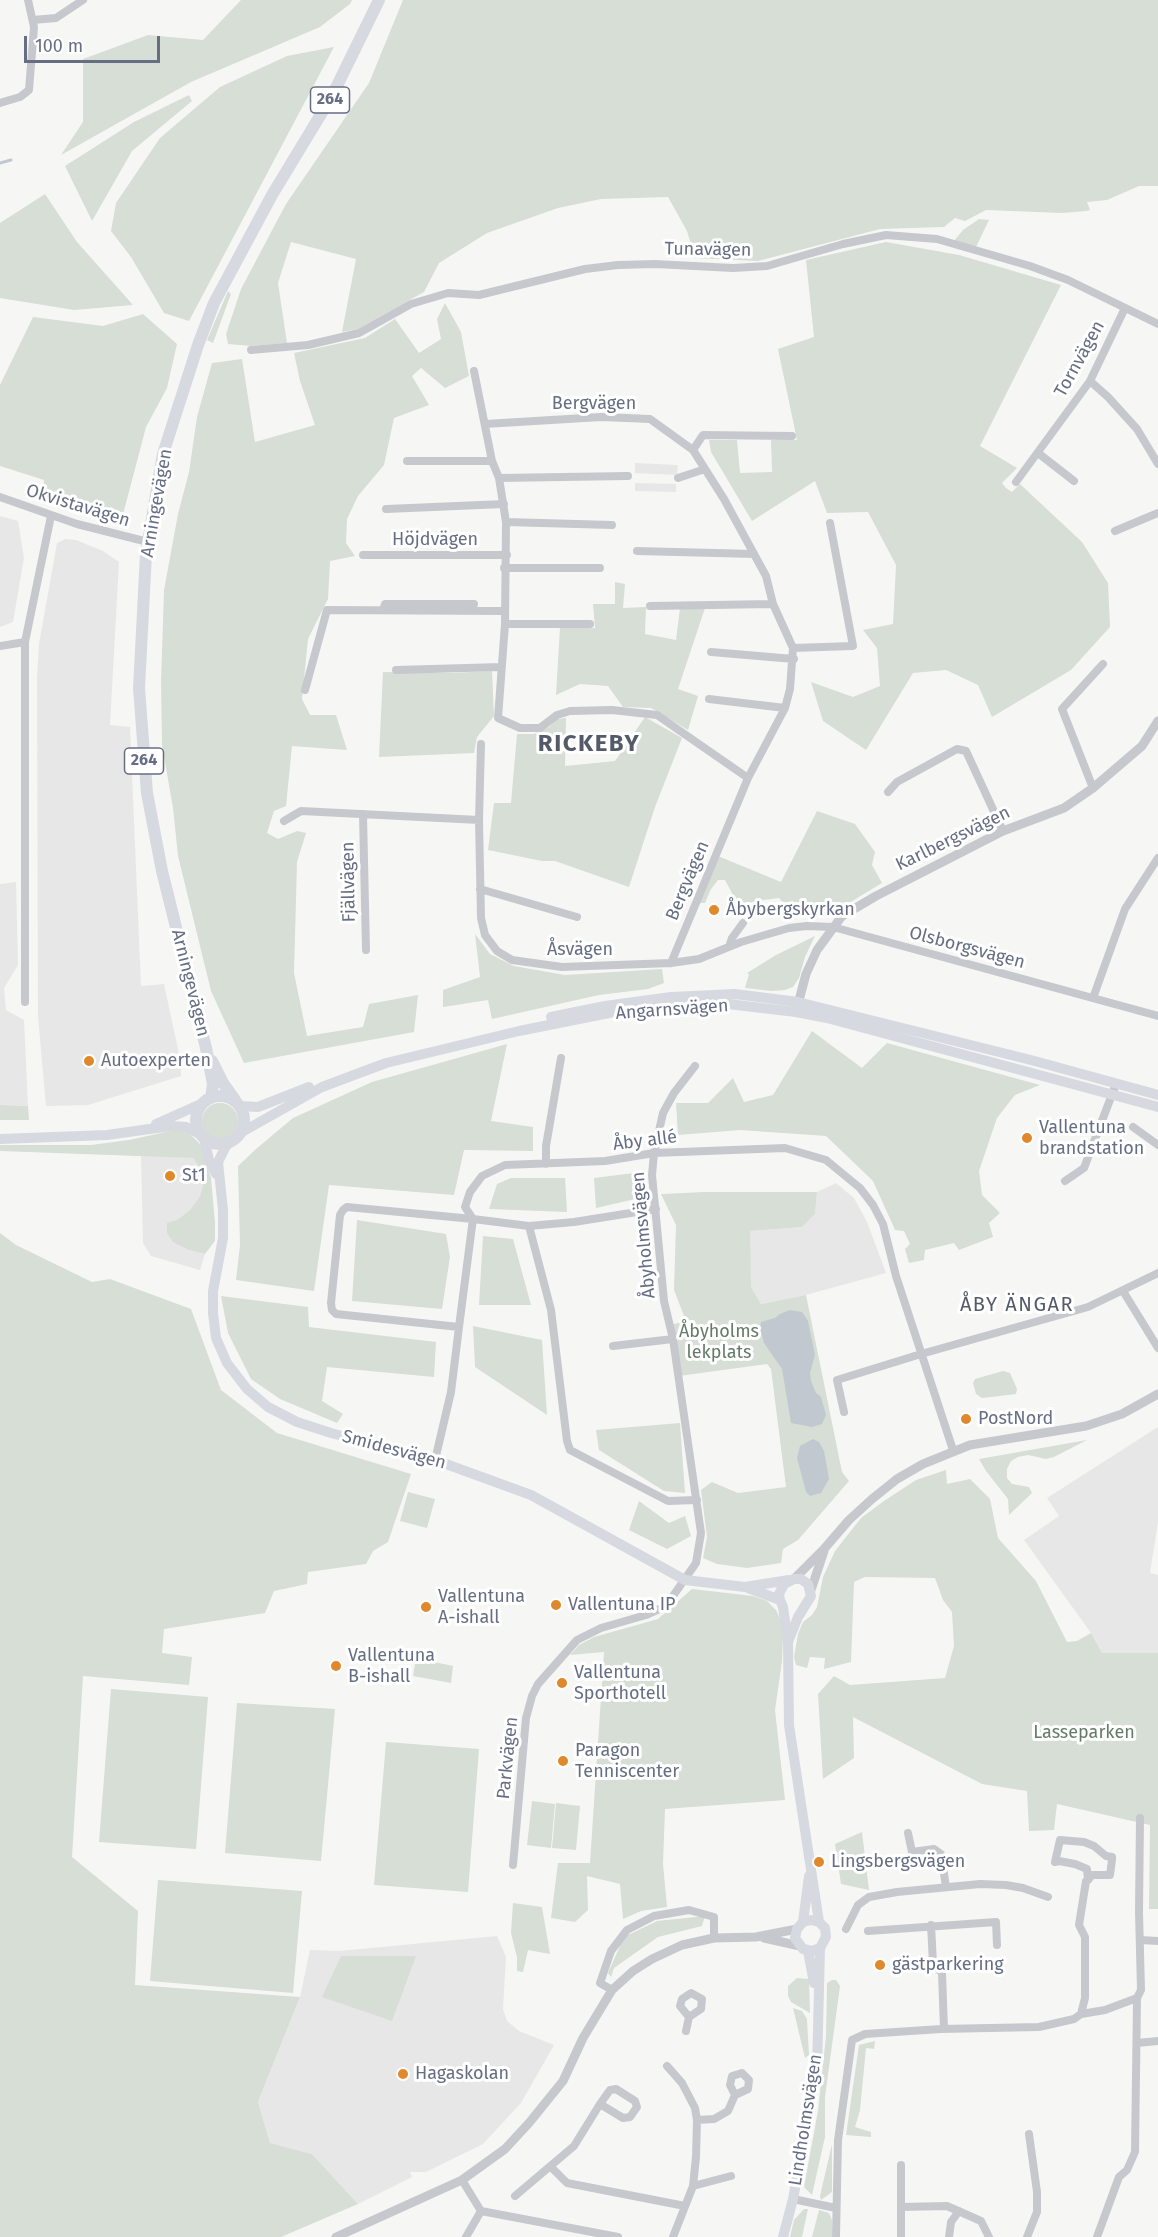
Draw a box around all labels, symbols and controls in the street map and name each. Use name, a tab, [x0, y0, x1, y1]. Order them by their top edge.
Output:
scale bar	[27, 24, 164, 62]
text: 100 m	[35, 35, 83, 57]
road number: 264	[310, 87, 350, 113]
street label: Tunavägen	[664, 238, 752, 262]
street label: Tornvägen	[1050, 317, 1110, 401]
street label: Bergvägen	[552, 393, 636, 415]
street label: Arningevägen	[137, 447, 177, 559]
street label: Okvistavägen	[23, 480, 133, 532]
street label: Höjdvägen	[392, 529, 478, 551]
district label: RICKEBY	[538, 730, 640, 758]
road number: 264	[124, 748, 164, 774]
street label: Karlbergsvägen	[892, 802, 1014, 876]
street label: Bergvägen	[662, 838, 714, 924]
street label: Fjällvägen	[337, 841, 361, 923]
place label: Åbybergskyrkan	[726, 899, 855, 921]
marker: Åbybergskyrkan	[707, 903, 721, 917]
street label: Olsborgsvägen	[907, 922, 1027, 974]
street label: Arningevägen	[166, 927, 214, 1039]
street label: Åsvägen	[547, 939, 613, 961]
street label: Angarnsvägen	[615, 995, 729, 1025]
place label: Autoexperten	[101, 1050, 211, 1072]
marker: Autoexperten	[82, 1054, 96, 1068]
place label: Vallentuna brandstation	[1039, 1117, 1144, 1160]
street label: Åby allé	[612, 1126, 678, 1156]
marker: Vallentuna brandstation	[1020, 1131, 1034, 1145]
place label: St1	[182, 1165, 206, 1187]
marker: St1	[163, 1169, 177, 1183]
street label: Åbyholmsvägen	[628, 1171, 660, 1299]
district label: ÅBY ÄNGAR	[960, 1293, 1074, 1317]
park label: Åbyholms lekplats	[679, 1321, 759, 1364]
place label: PostNord	[978, 1408, 1053, 1430]
marker: PostNord	[959, 1412, 973, 1426]
street label: Smidesvägen	[340, 1426, 448, 1474]
place label: Vallentuna A-ishall	[438, 1586, 525, 1628]
place label: Vallentuna IP	[568, 1594, 676, 1616]
marker: Vallentuna IP	[549, 1598, 563, 1612]
marker: Vallentuna A-ishall	[419, 1600, 433, 1614]
place label: Vallentuna B-ishall	[348, 1645, 435, 1688]
marker: Vallentuna B-ishall	[329, 1659, 343, 1673]
place label: Vallentuna Sporthotell	[574, 1662, 666, 1704]
marker: Vallentuna Sporthotell	[555, 1676, 569, 1690]
street label: Parkvägen	[493, 1716, 523, 1800]
park label: Lasseparken	[1033, 1722, 1135, 1744]
place label: Paragon Tenniscenter	[575, 1740, 679, 1782]
marker: Paragon Tenniscenter	[556, 1754, 570, 1768]
place label: Lingsbergsvägen	[831, 1851, 965, 1873]
marker: Lingsbergsvägen	[812, 1855, 826, 1869]
place label: gästparkering	[892, 1954, 1004, 1976]
marker: gästparkering	[873, 1958, 887, 1972]
street label: Lindholmsvägen	[785, 2053, 827, 2187]
place label: Hagaskolan	[415, 2063, 509, 2085]
marker: Hagaskolan	[396, 2067, 410, 2081]

